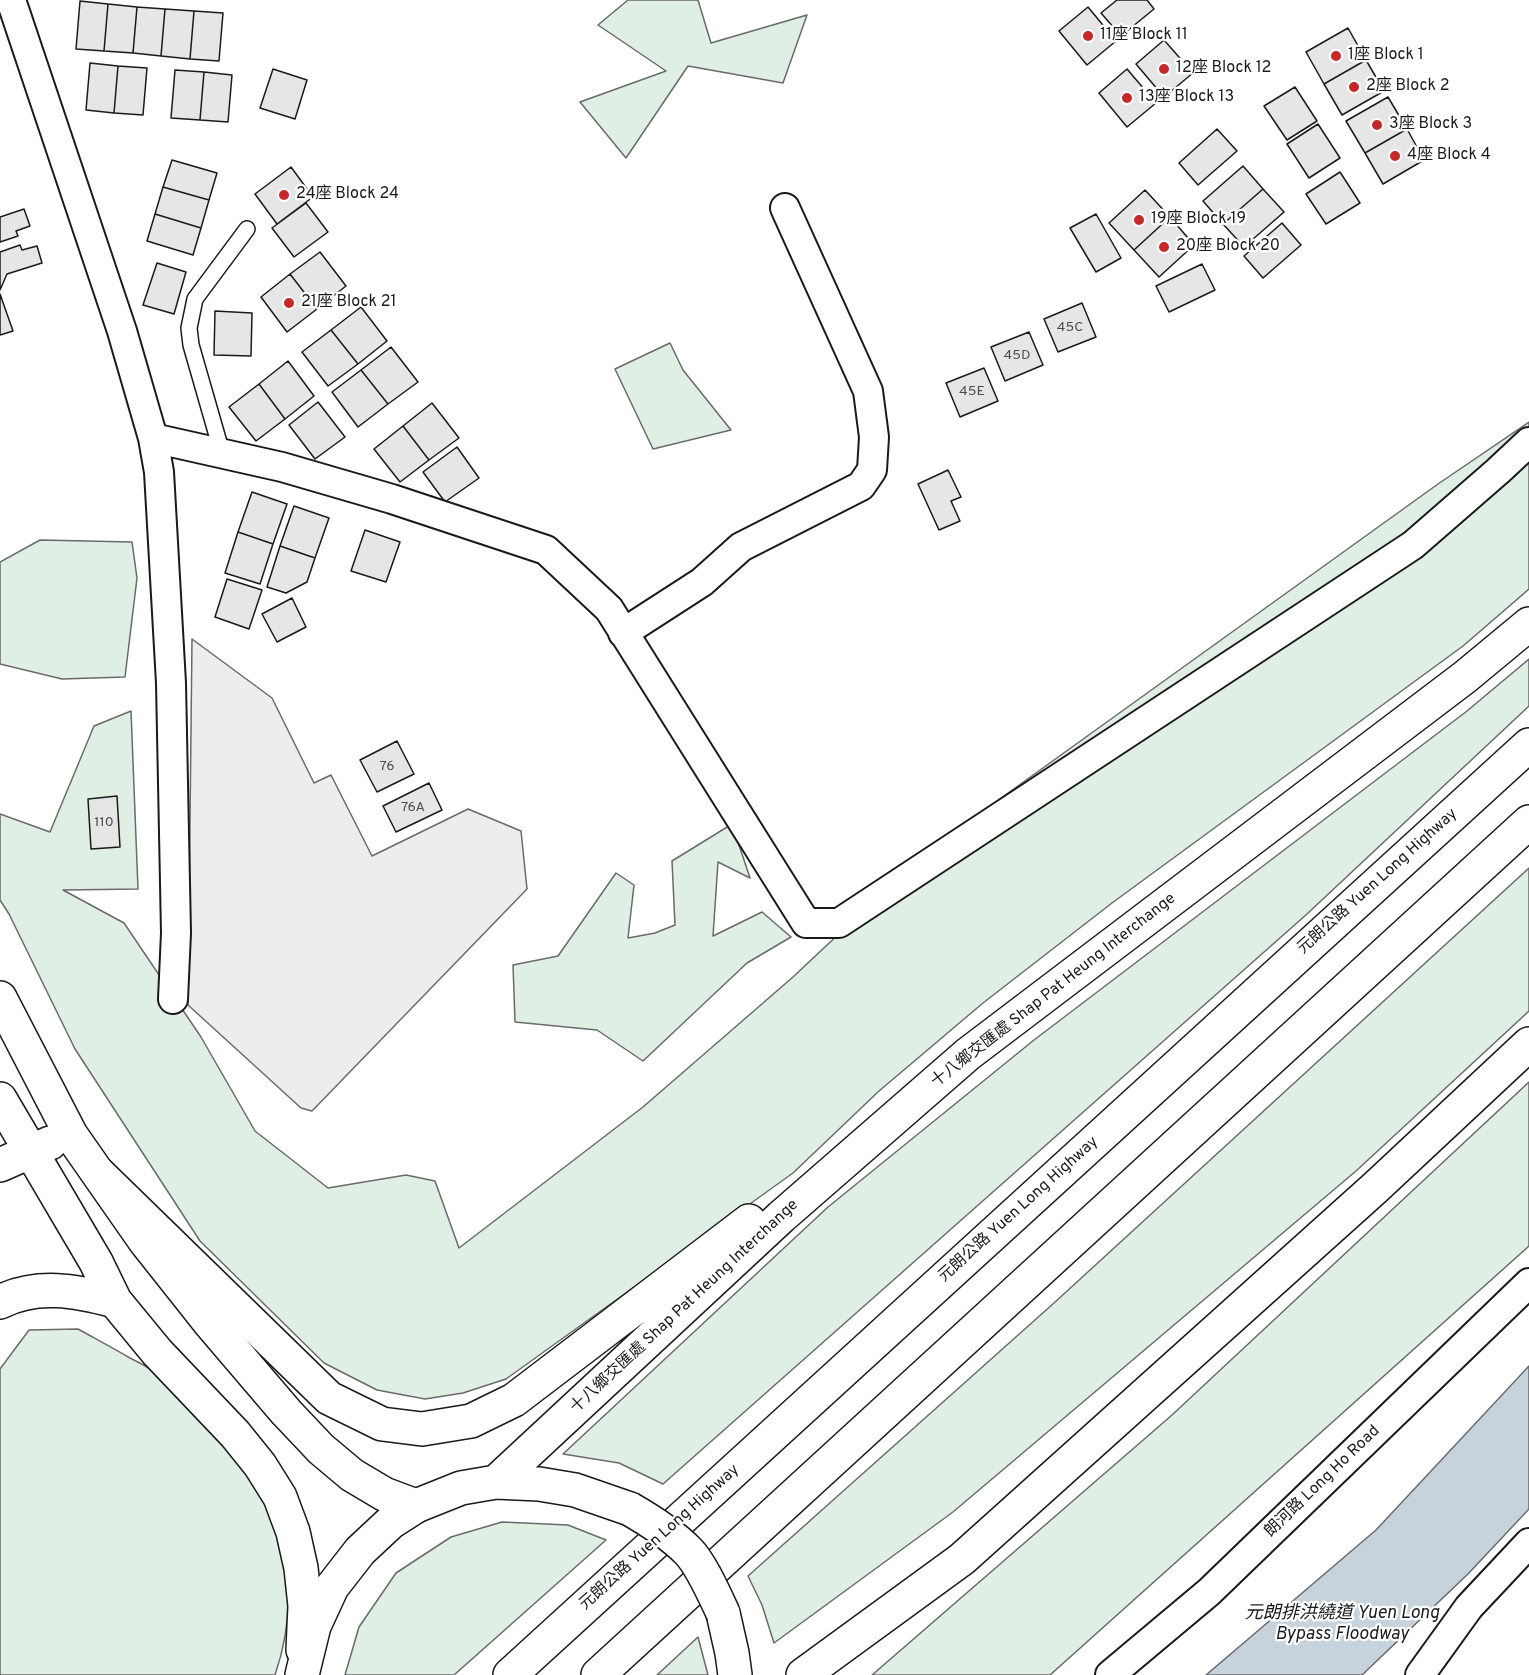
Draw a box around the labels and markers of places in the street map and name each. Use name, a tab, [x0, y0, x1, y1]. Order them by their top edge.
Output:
place label: 11座 Block 11	[1100, 26, 1188, 46]
marker: 11座 Block 11	[1081, 29, 1095, 43]
place label: 1座 Block 1	[1348, 46, 1424, 66]
marker: 1座 Block 1	[1329, 49, 1343, 63]
place label: 12座 Block 12	[1176, 59, 1271, 79]
marker: 12座 Block 12	[1157, 62, 1171, 76]
place label: 2座 Block 2	[1366, 77, 1449, 97]
marker: 2座 Block 2	[1347, 80, 1361, 94]
place label: 13座 Block 13	[1139, 88, 1234, 108]
marker: 13座 Block 13	[1120, 91, 1134, 105]
place label: 3座 Block 3	[1389, 115, 1472, 135]
marker: 3座 Block 3	[1370, 118, 1384, 132]
place label: 4座 Block 4	[1407, 146, 1491, 166]
marker: 4座 Block 4	[1388, 149, 1402, 163]
place label: 24座 Block 24	[296, 185, 399, 205]
marker: 24座 Block 24	[277, 188, 291, 202]
place label: 19座 Block 19	[1151, 210, 1246, 230]
marker: 19座 Block 19	[1132, 213, 1146, 227]
place label: 20座 Block 20	[1176, 237, 1280, 257]
marker: 20座 Block 20	[1157, 240, 1171, 254]
place label: 21座 Block 21	[301, 293, 396, 313]
marker: 21座 Block 21	[282, 296, 296, 310]

